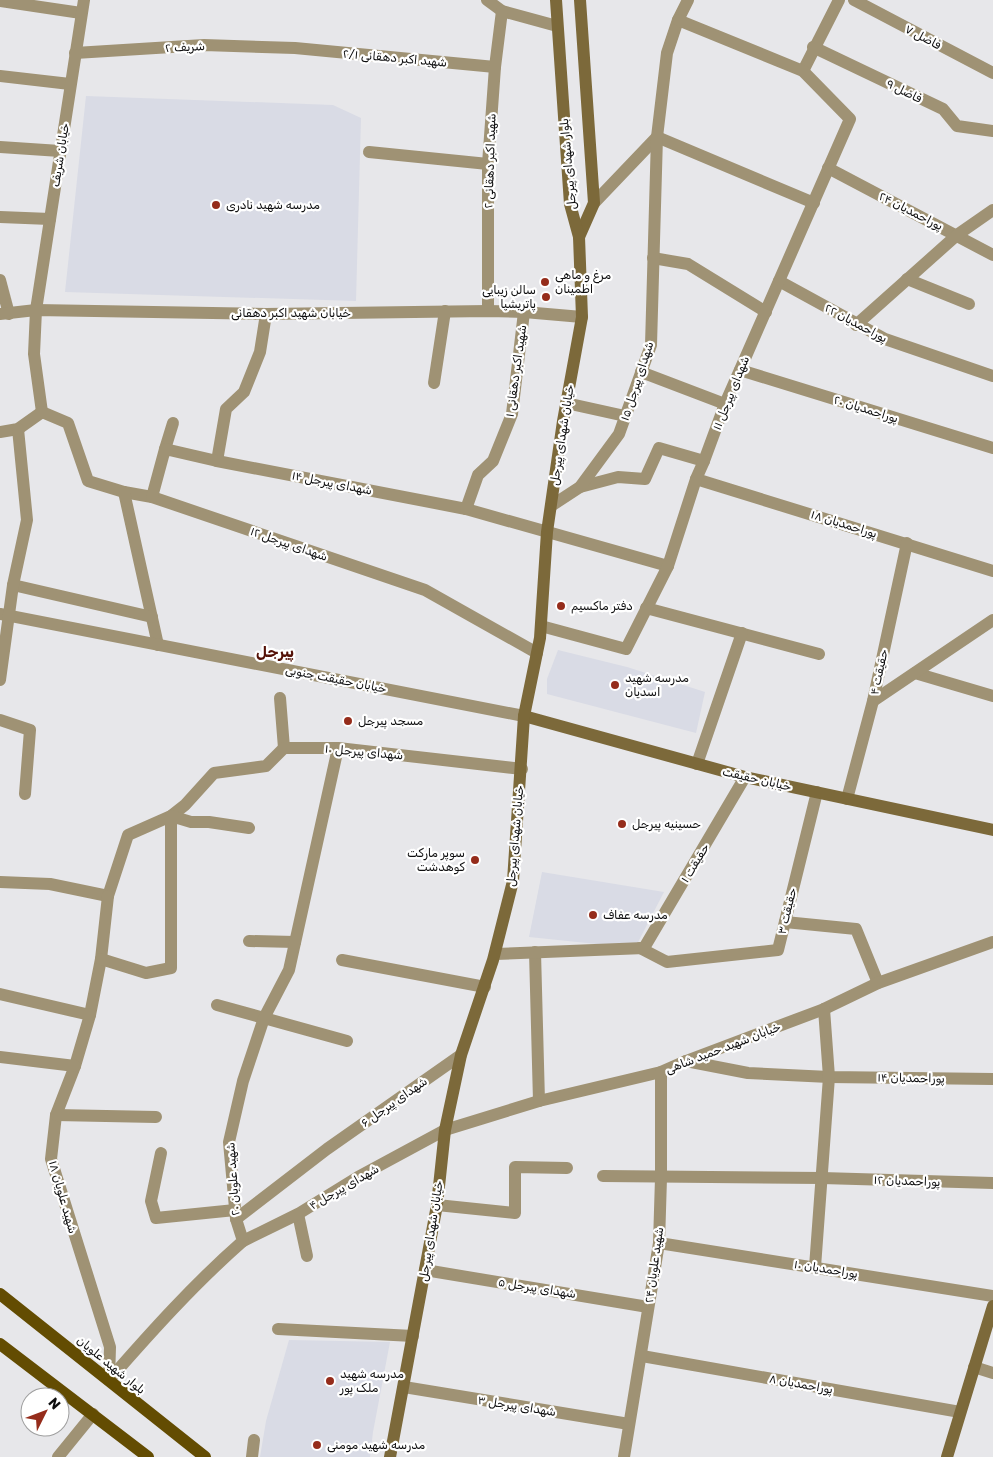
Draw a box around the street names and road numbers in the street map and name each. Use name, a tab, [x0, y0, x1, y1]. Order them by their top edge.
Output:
street label: فاضل ۷	[903, 22, 944, 52]
street label: شریف ۲	[165, 39, 205, 56]
street label: شهید اکبر دهقانی ۲/۱	[342, 46, 448, 71]
street label: فاضل ۹	[884, 76, 924, 106]
street label: شهید اکبر دهقانی ۲	[481, 113, 500, 209]
street label: بلوار شهدای پیرجل	[557, 118, 580, 210]
street label: خیابان شریف	[48, 122, 73, 188]
street label: پوراحمدیان ۲۴	[876, 189, 945, 234]
street label: پوراحمدیان ۲۲	[822, 301, 890, 346]
street label: خیابان شهید اکبر دهقانی	[231, 306, 351, 321]
street label: شهید اکبر دهقانی ۱	[503, 324, 530, 418]
street label: شهدای پیرجل ۱۵	[618, 340, 657, 423]
street label: شهدای پیرجل ۱۱	[710, 354, 753, 432]
street label: خیابان شهدای پیرجل	[547, 384, 578, 487]
street label: پوراحمدیان ۲۰	[832, 393, 900, 426]
street label: شهدای پیرجل ۱۴	[290, 468, 373, 499]
street label: پوراحمدیان ۱۸	[809, 507, 879, 542]
street label: شهدای پیرجل ۱۲	[248, 524, 330, 565]
street label: حقیقت ۴	[867, 648, 891, 696]
street label: خیابان حقیقت جنوبی	[284, 662, 388, 697]
street label: شهدای پیرجل ۱۰	[324, 742, 404, 763]
street label: خیابان حقیقت	[721, 764, 793, 794]
street label: خیابان شهدای پیرجل	[504, 785, 527, 887]
street label: حقیقت ۱	[678, 841, 712, 885]
street label: حقیقت ۳	[774, 886, 800, 936]
street label: خیابان شهید حمید شاهی	[663, 1019, 783, 1077]
street label: پوراحمدیان ۱۴	[877, 1070, 945, 1087]
street label: شهدای پیرجل ۶	[358, 1074, 430, 1131]
street label: شهید علویان ۲۰	[223, 1142, 244, 1216]
street label: شهید علویان ۱۸	[45, 1159, 80, 1235]
street label: شهدای پیرجل ۴	[307, 1161, 382, 1213]
street label: پوراحمدیان ۱۲	[873, 1173, 941, 1190]
street label: خیابان شهدای پیرجل	[416, 1180, 447, 1283]
street label: شهید علویان ۲۴	[642, 1226, 667, 1304]
street label: پوراحمدیان ۱۰	[793, 1257, 859, 1282]
street label: شهدای پیرجل ۵	[497, 1275, 577, 1302]
street label: بلوار شهید علویان	[73, 1333, 148, 1398]
street label: پوراحمدیان ۸	[768, 1371, 834, 1397]
street label: شهدای پیرجل ۳	[477, 1393, 557, 1420]

